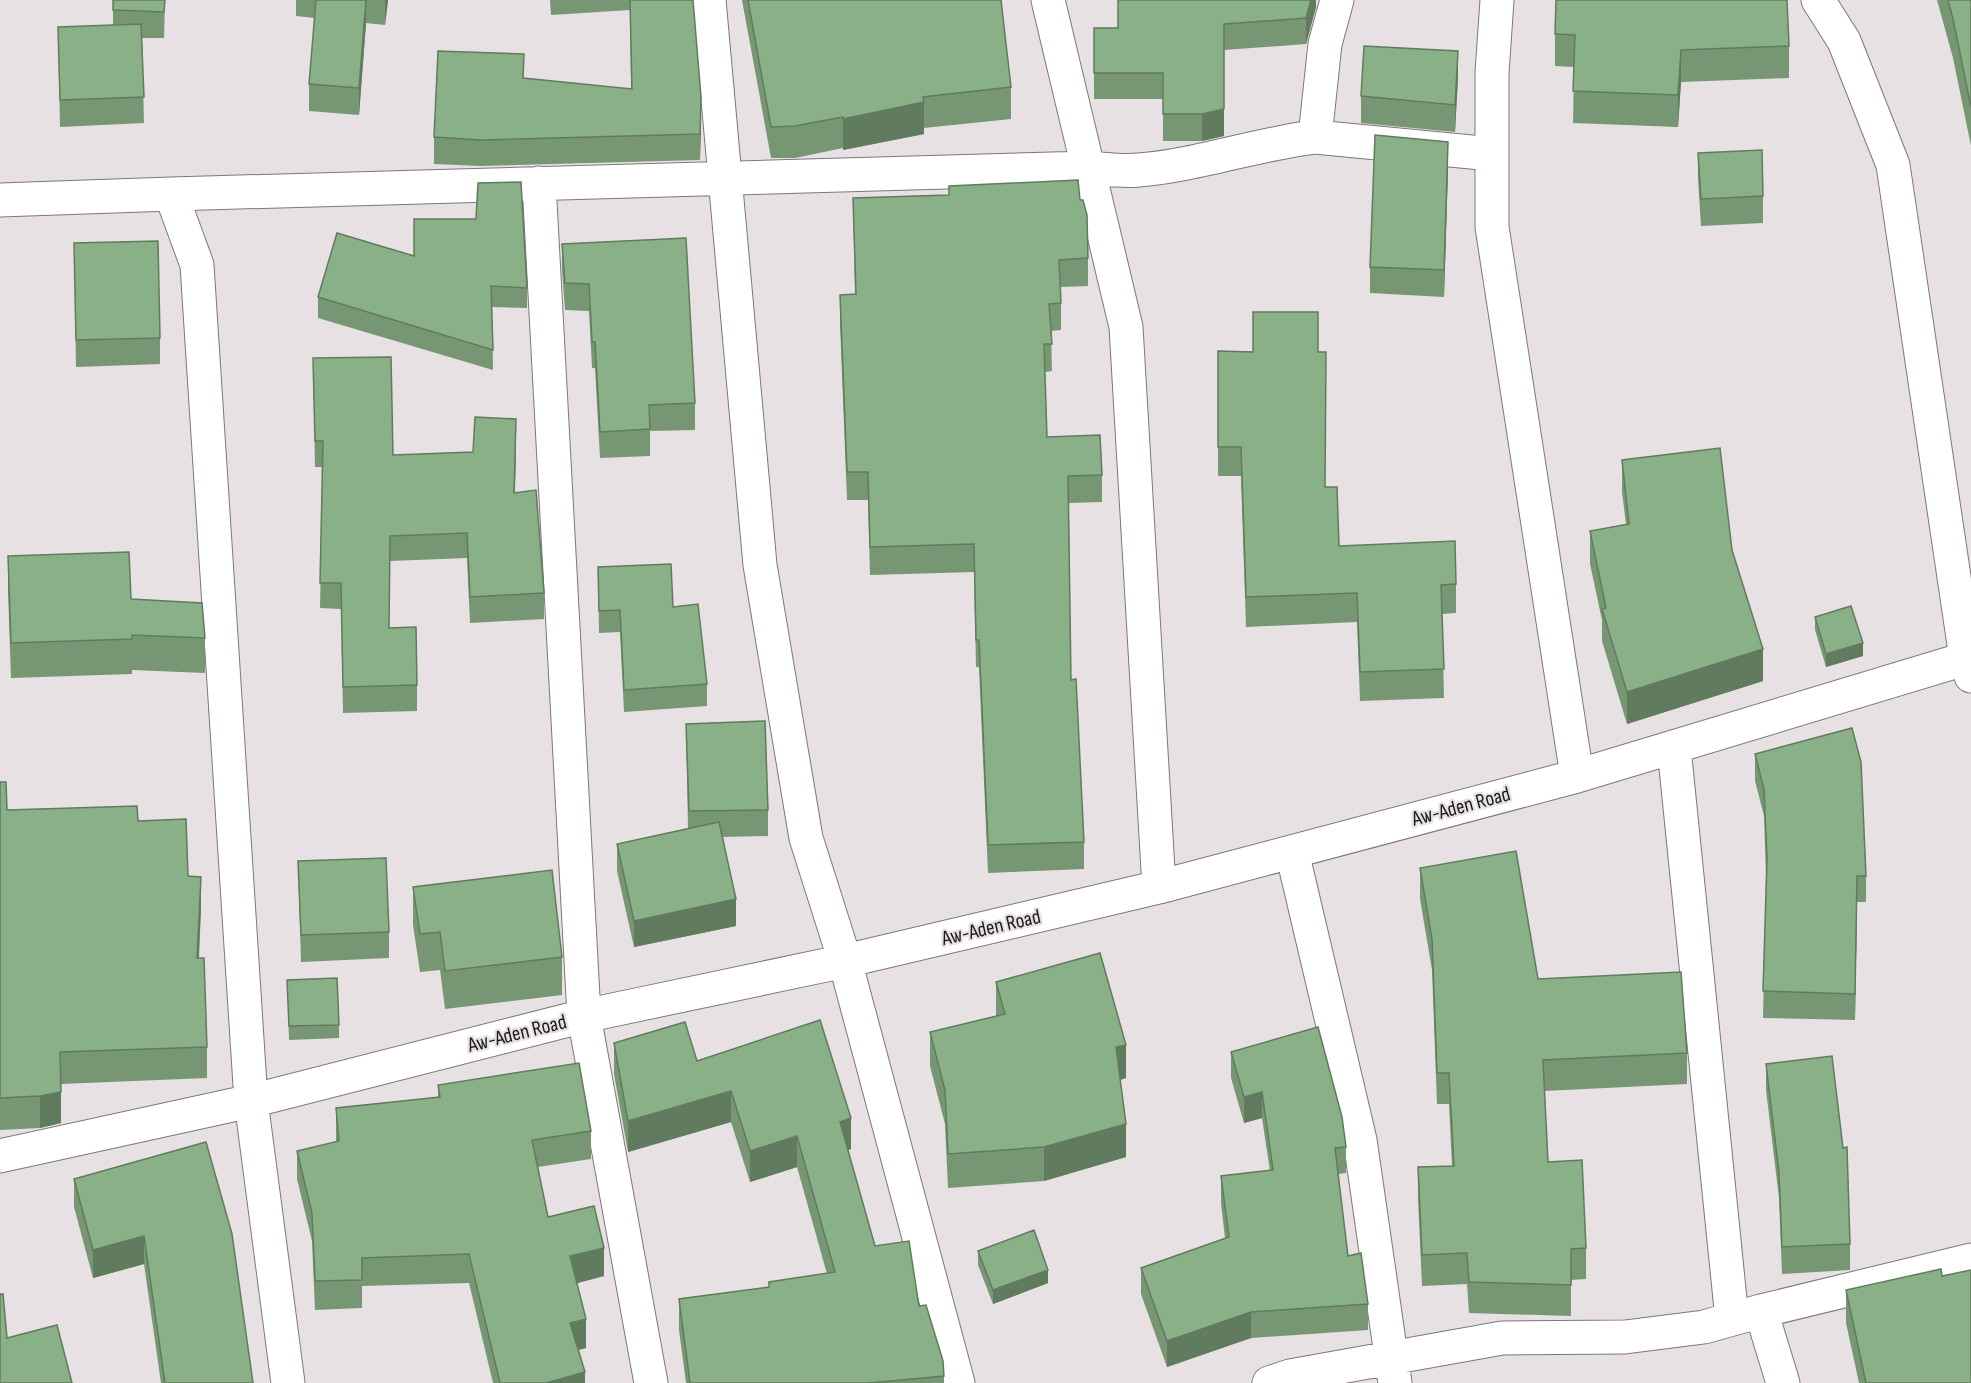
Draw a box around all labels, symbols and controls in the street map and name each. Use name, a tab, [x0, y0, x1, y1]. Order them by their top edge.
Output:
street label: Aw-Aden Road	[1408, 781, 1513, 832]
street label: Aw-Aden Road	[938, 904, 1043, 951]
street label: Aw-Aden Road	[464, 1009, 569, 1058]

